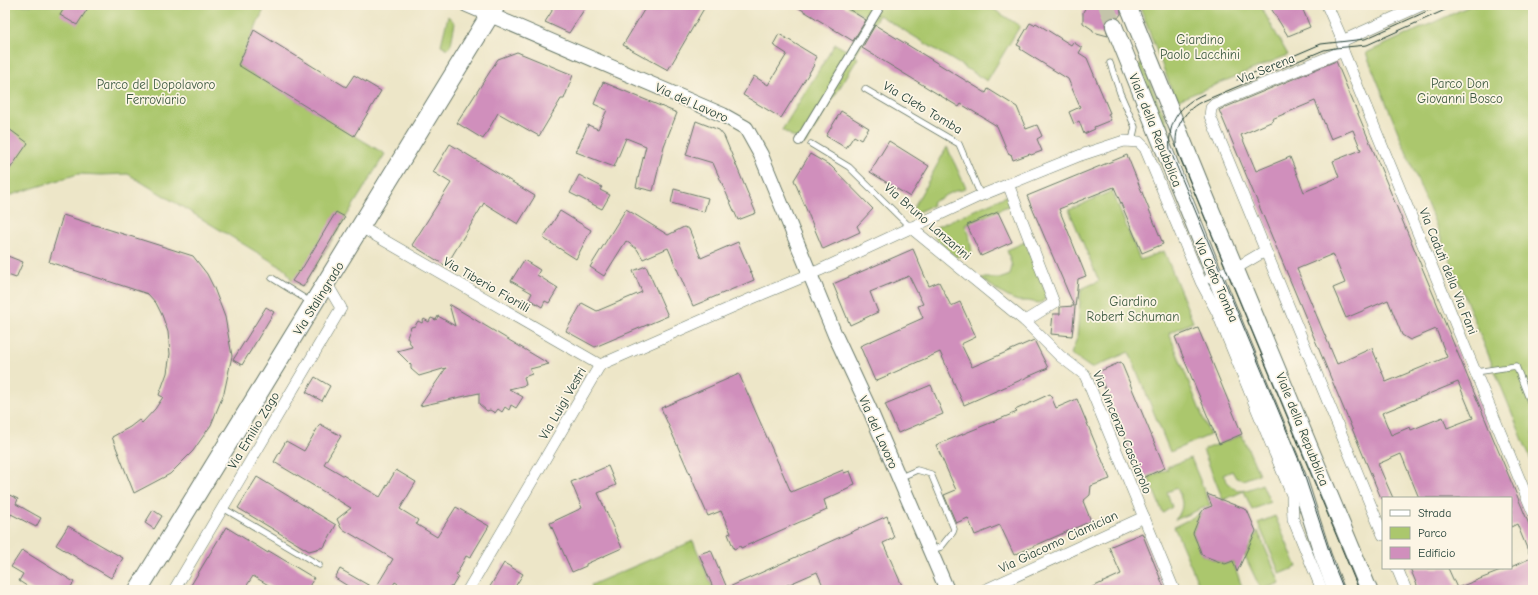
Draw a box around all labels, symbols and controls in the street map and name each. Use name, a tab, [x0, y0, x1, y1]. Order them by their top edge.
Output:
park label: Giardino Paolo Lacchini	[1160, 32, 1240, 62]
street label: Via Serena	[1236, 50, 1297, 87]
street label: Viale della Repubblica	[1126, 71, 1185, 189]
park label: Parco Don Giovanni Bosco	[1417, 76, 1503, 106]
park label: Parco del Dopolavoro Ferroviario	[97, 77, 215, 107]
street label: Via Cleto Tomba	[880, 78, 965, 137]
street label: Via del Lavoro	[653, 80, 731, 125]
street label: Via Bruno Lanzarini	[881, 180, 974, 263]
street label: Via Caduti della Via Fani	[1416, 206, 1481, 337]
street label: Via Cleto Tomba	[1191, 236, 1242, 324]
street label: Via Tiberio Fiorilli	[441, 254, 533, 315]
street label: Via Stalingrado	[290, 259, 347, 338]
park label: Giardino Robert Schuman	[1087, 294, 1179, 324]
street label: Via Luigi Vestri	[536, 364, 589, 442]
street label: Via Vincenzo Casciarolo	[1090, 368, 1155, 496]
street label: Viale della Repubblica	[1273, 370, 1332, 488]
street label: Via Emilio Zago	[224, 389, 282, 472]
street label: Via del Lavoro	[856, 393, 901, 471]
legend	[1382, 497, 1512, 569]
text: Strada	[1418, 506, 1451, 520]
street label: Via Giacomo Ciamician	[996, 507, 1120, 576]
text: Parco	[1418, 526, 1447, 540]
text: Edificio	[1418, 546, 1455, 560]

